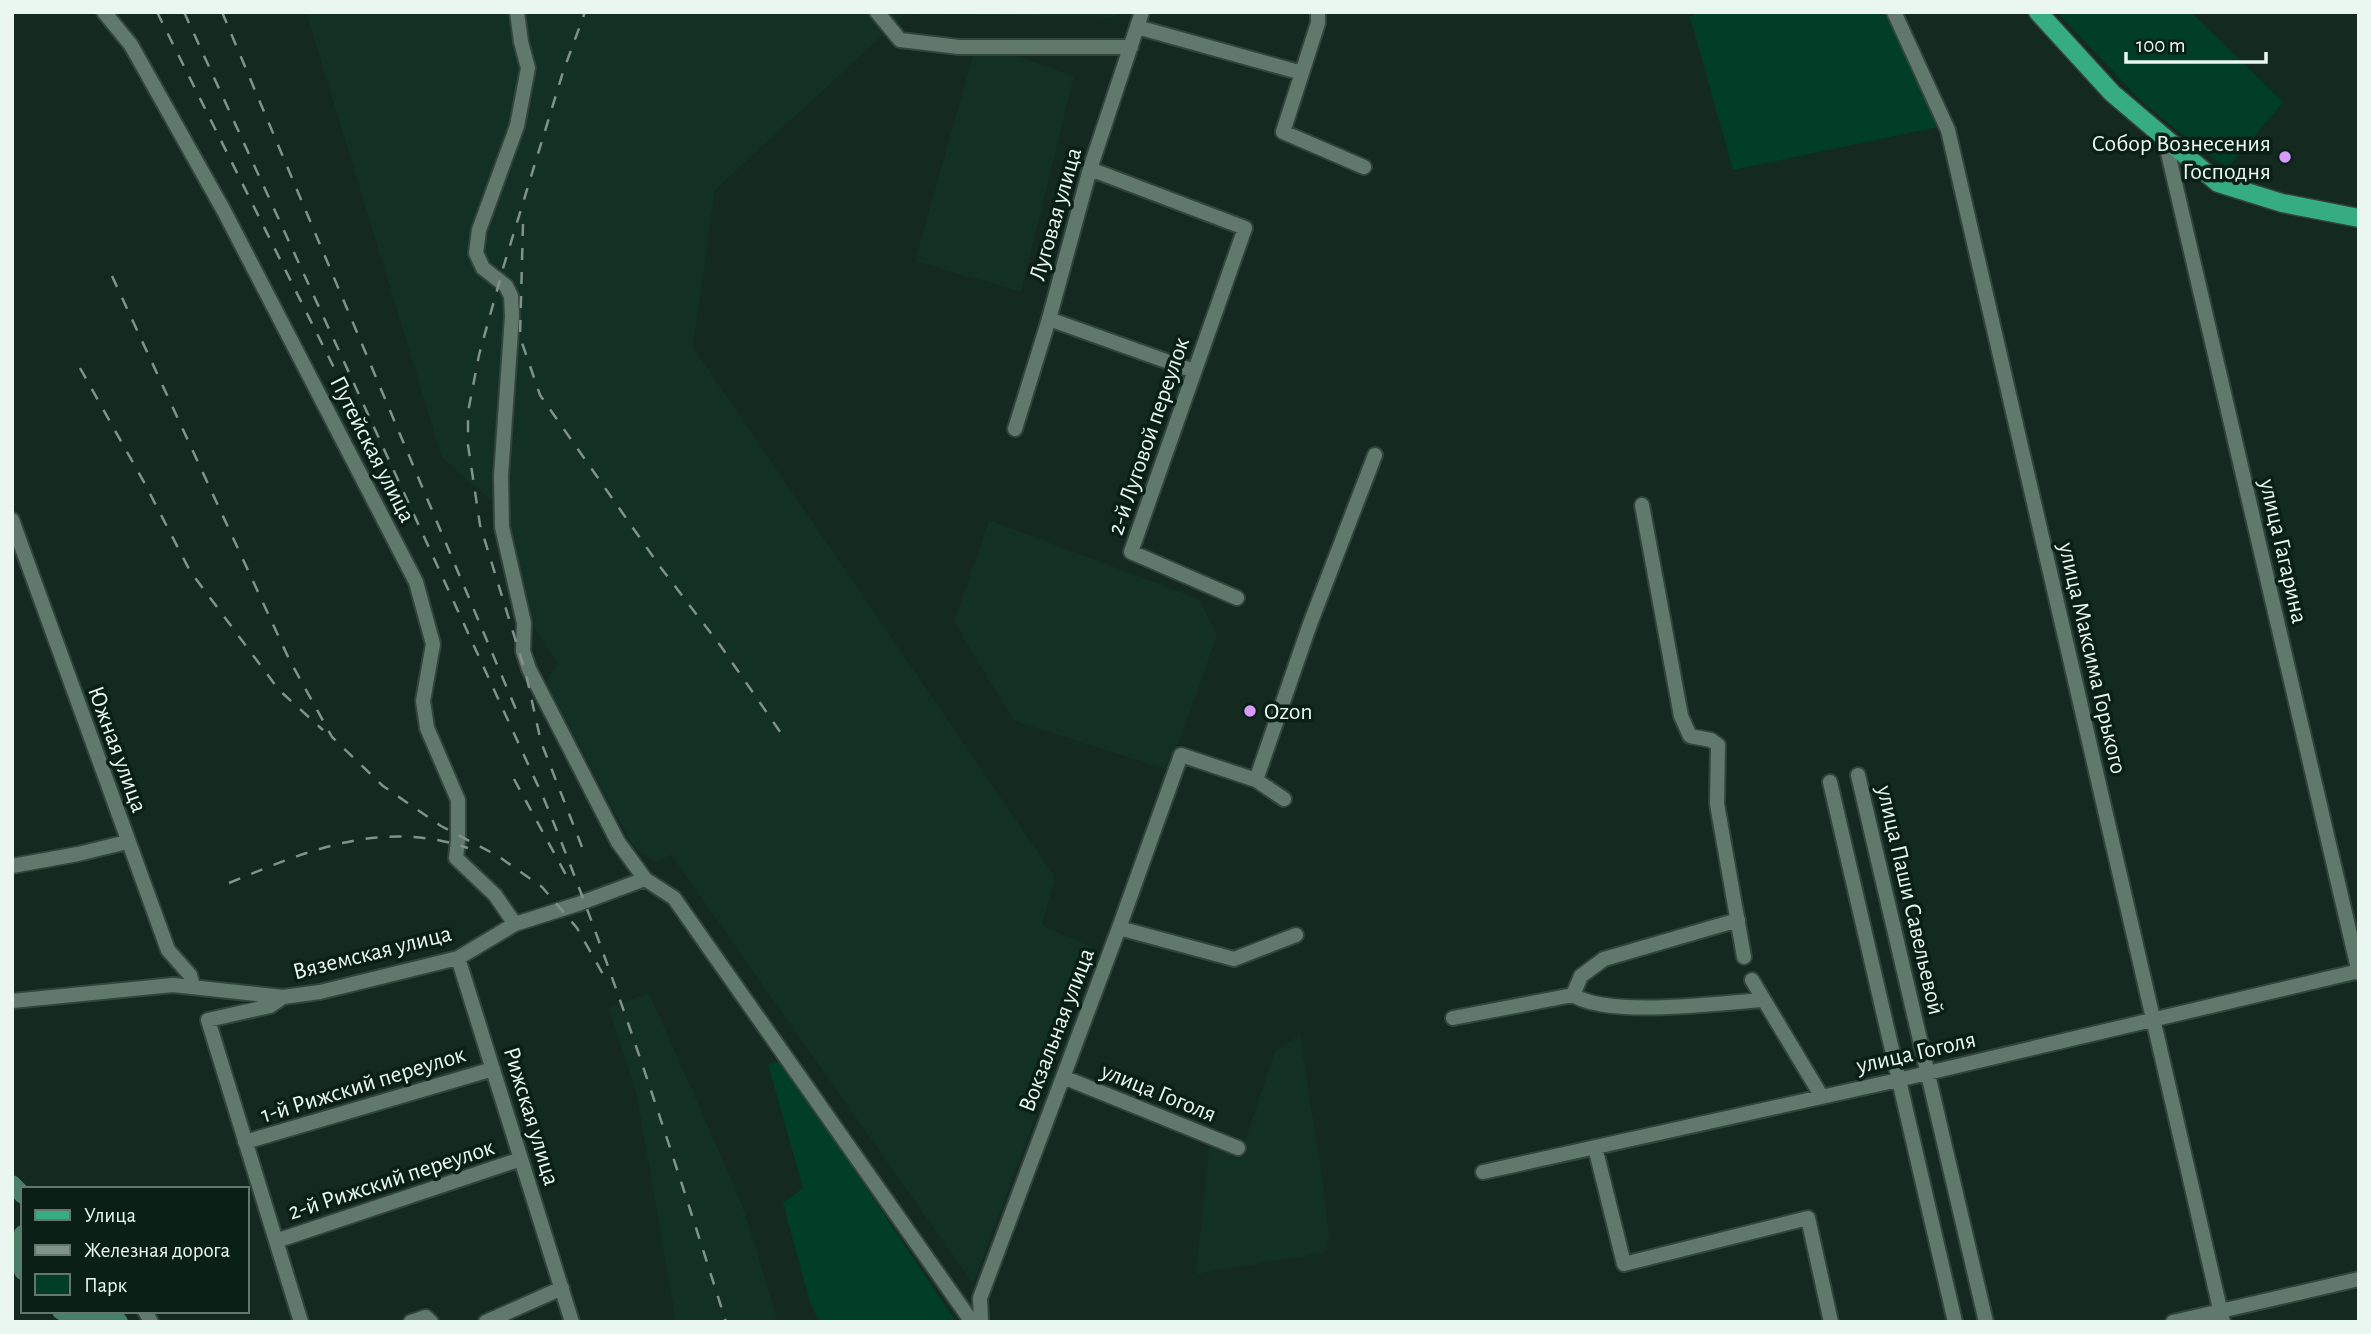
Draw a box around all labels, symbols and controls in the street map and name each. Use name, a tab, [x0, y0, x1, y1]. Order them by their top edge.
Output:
scale bar	[2126, 21, 2266, 65]
text: 100 m	[2136, 35, 2186, 56]
place label: Собор Вознесения Господня	[2092, 132, 2271, 184]
street label: Луговая улица	[1026, 145, 1086, 283]
marker: Собор Вознесения Господня	[2277, 149, 2293, 165]
street label: 2-й Луговой переулок	[1104, 334, 1194, 538]
street label: Путейская улица	[325, 372, 419, 526]
street label: улица Гагарина	[2255, 476, 2311, 626]
street label: улица Максима Горького	[2053, 539, 2130, 776]
street label: Южная улица	[83, 683, 151, 816]
place label: Ozon	[1264, 700, 1313, 724]
marker: Ozon	[1242, 703, 1258, 719]
street label: улица Паши Савельевой	[1872, 782, 1948, 1017]
street label: Вяземская улица	[290, 922, 454, 984]
street label: Вокзальная улица	[1015, 945, 1099, 1115]
street label: улица Гоголя	[1853, 1028, 1978, 1079]
street label: 1-й Рижский переулок	[258, 1042, 468, 1127]
street label: Рижская улица	[499, 1044, 563, 1188]
street label: улица Гоголя	[1097, 1059, 1220, 1127]
street label: 2-й Рижский переулок	[285, 1135, 497, 1225]
legend	[21, 1187, 248, 1313]
text: Улица	[84, 1205, 137, 1226]
text: Железная дорога	[84, 1240, 231, 1261]
text: Парк	[84, 1275, 128, 1296]

